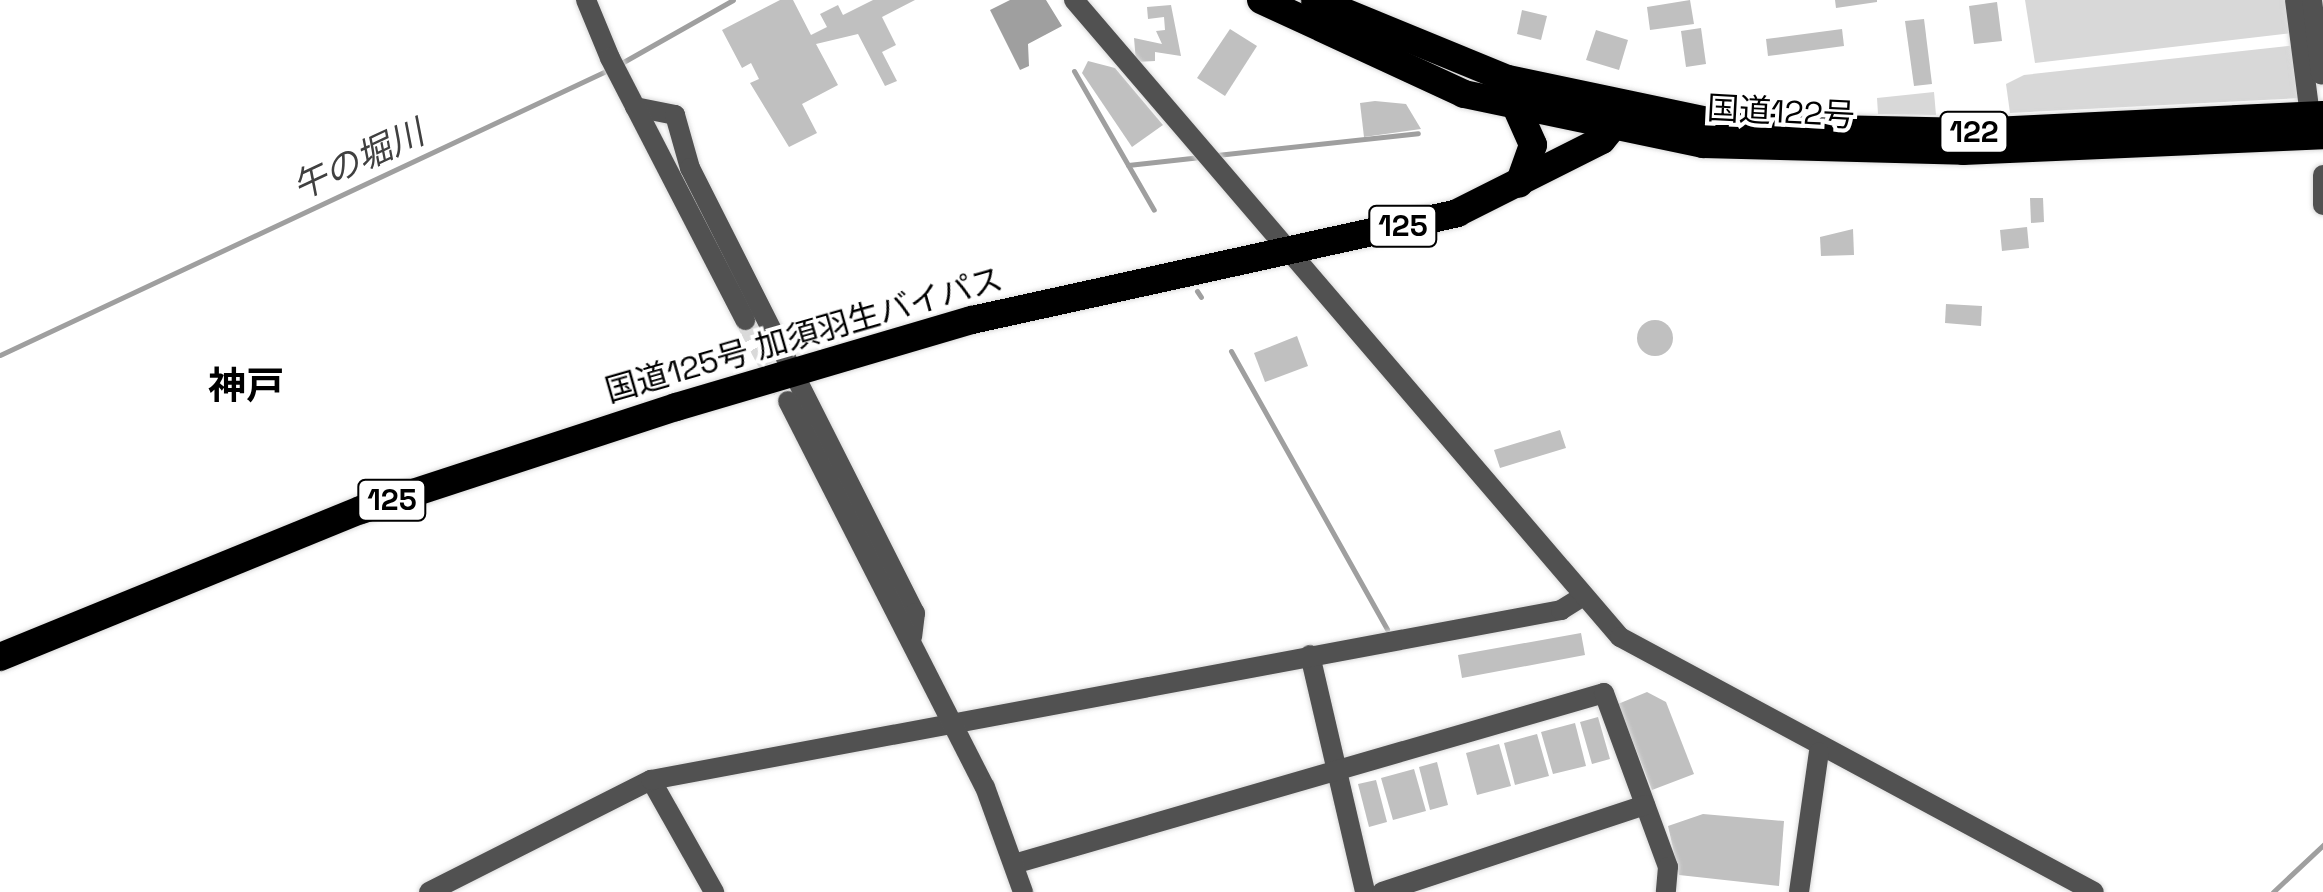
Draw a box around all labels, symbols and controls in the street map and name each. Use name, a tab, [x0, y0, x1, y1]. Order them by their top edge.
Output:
street label: 国道122号	[1706, 89, 1856, 135]
road number: 122	[1939, 107, 2009, 157]
water label: 午の堀川	[286, 111, 430, 209]
road number: 125	[1368, 201, 1438, 251]
street label: 国道125号 加須羽生バイパス	[601, 260, 1007, 410]
district label: 神戸	[208, 364, 284, 410]
road number: 125	[357, 475, 427, 525]

